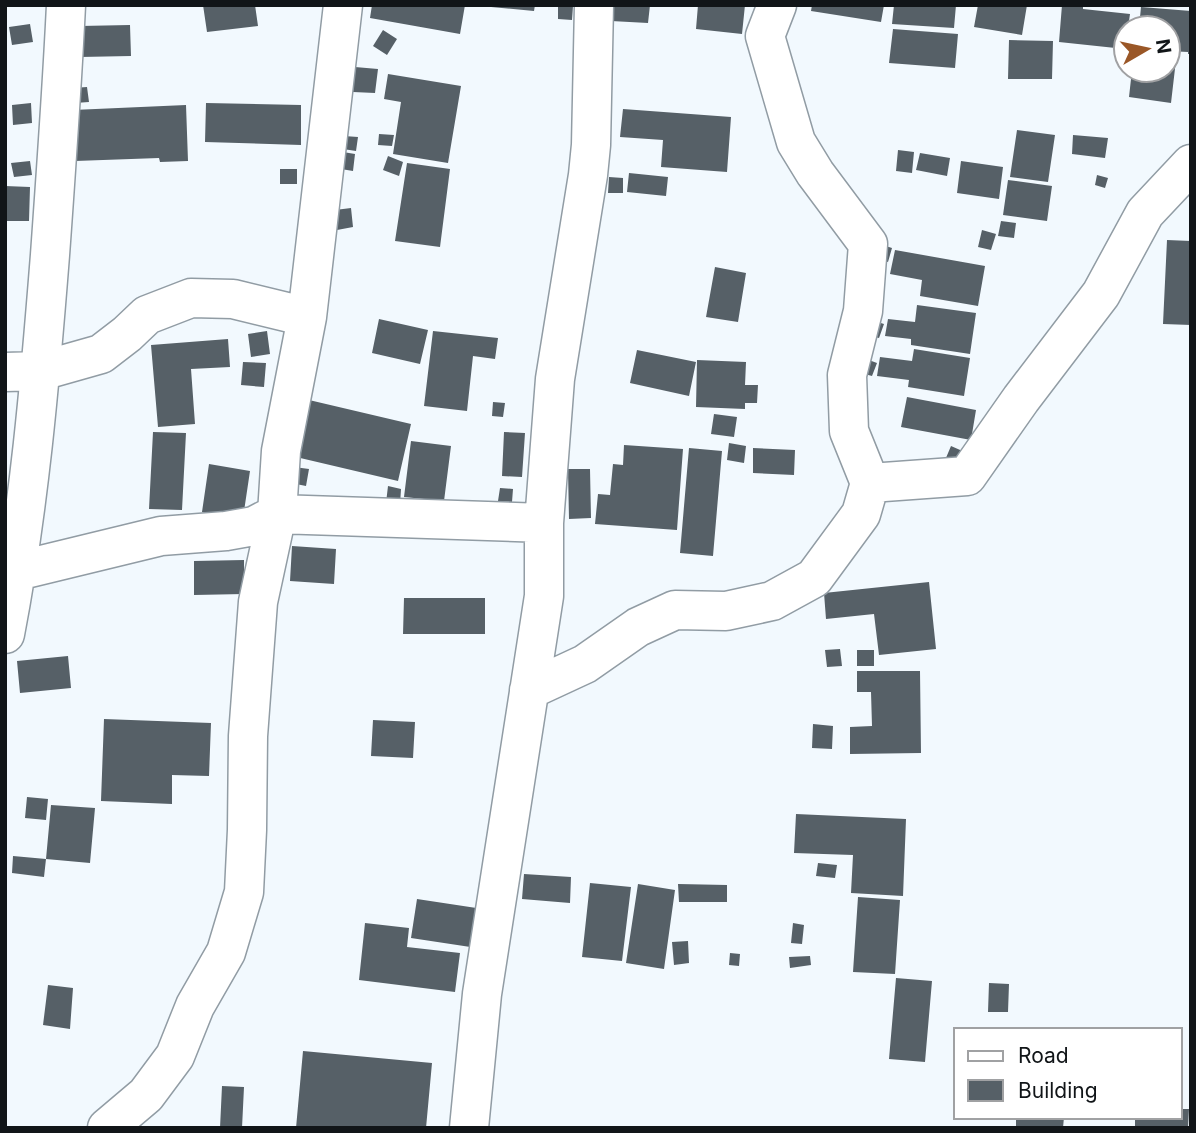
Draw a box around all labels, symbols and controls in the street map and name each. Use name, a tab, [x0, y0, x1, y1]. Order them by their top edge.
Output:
north arrow	[1112, 14, 1182, 84]
text: N	[1151, 37, 1176, 55]
legend	[954, 1028, 1182, 1119]
text: Road	[1018, 1043, 1069, 1068]
text: Building	[1018, 1078, 1098, 1103]

